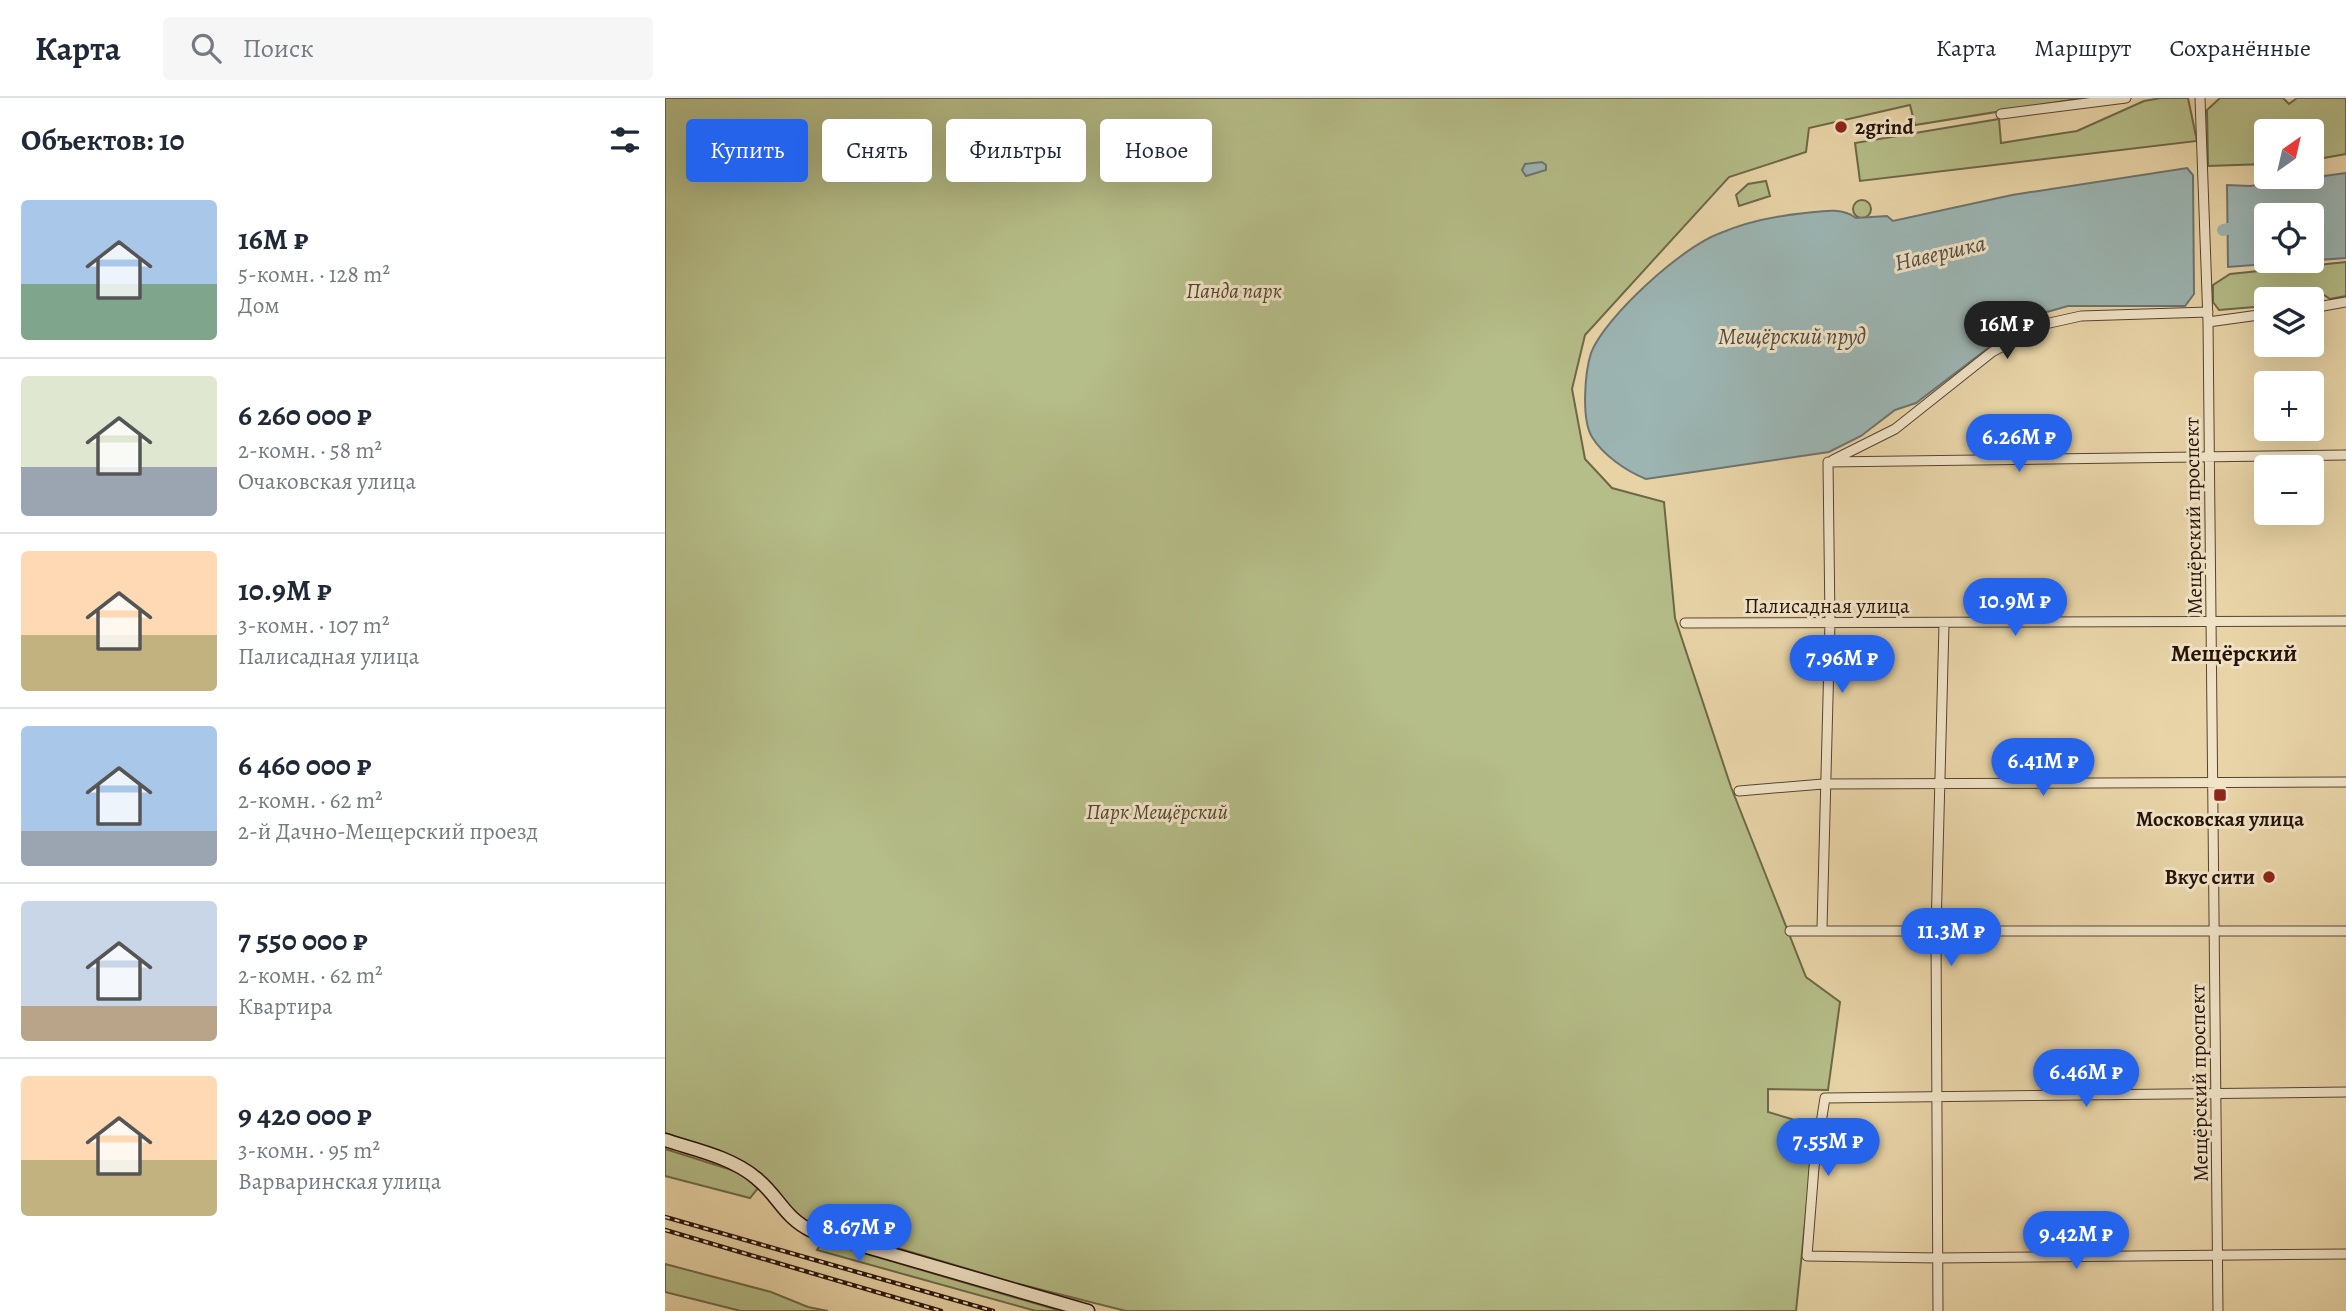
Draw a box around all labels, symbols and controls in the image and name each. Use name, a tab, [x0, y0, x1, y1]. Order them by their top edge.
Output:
search box	[163, 17, 653, 80]
text: Карта	[35, 26, 121, 71]
icon: search	[187, 29, 225, 67]
text: Поиск	[243, 31, 314, 66]
text: Карта	[1936, 32, 1996, 64]
text: Маршрут	[2034, 32, 2132, 64]
text: Сохранённые	[2170, 32, 2311, 64]
place label: 2grind	[1855, 113, 1914, 141]
chip: Купить	[686, 119, 808, 182]
chip: Снять	[822, 119, 932, 182]
chip: Фильтры	[946, 119, 1086, 182]
chip: Новое	[1100, 119, 1212, 182]
marker: 2grind	[1833, 119, 1849, 135]
north arrow	[2254, 119, 2324, 189]
map controls	[2254, 119, 2324, 525]
text: Объектов: 10	[21, 120, 184, 160]
icon: filters	[606, 121, 644, 159]
button: locate	[2254, 203, 2324, 273]
text: 16M ₽	[238, 219, 308, 259]
water label: Навершка	[1891, 227, 1989, 279]
icon: home	[77, 228, 161, 312]
text: 5-комн. · 128 m²	[238, 259, 390, 290]
park label: Панда парк	[1186, 277, 1282, 305]
button: layers	[2254, 287, 2324, 357]
text: Дом	[238, 290, 280, 321]
pin: 16M ₽	[1958, 302, 2056, 361]
text: 16M ₽	[1980, 308, 2034, 339]
water label: Мещёрский пруд	[1718, 321, 1866, 352]
button: +	[2254, 371, 2324, 441]
text: 6 260 000 ₽	[238, 395, 372, 435]
icon: home	[77, 404, 161, 488]
pin: 6.26M ₽	[1954, 414, 2084, 474]
street label: Мещёрский проспект	[2177, 417, 2209, 615]
text: 6.26M ₽	[1982, 421, 2056, 452]
text: 2-комн. · 58 m²	[238, 435, 382, 466]
button: −	[2254, 455, 2324, 525]
text: Очаковская улица	[238, 466, 416, 497]
text: 10.9M ₽	[238, 570, 332, 610]
pin: 10.9M ₽	[1950, 578, 2080, 638]
icon: home	[77, 579, 161, 663]
text: 10.9M ₽	[1979, 585, 2051, 616]
street label: Палисадная улица	[1744, 592, 1910, 620]
text: 3-комн. · 107 m²	[238, 610, 389, 641]
pin: 7.96M ₽	[1777, 636, 1907, 695]
district label: Мещёрский	[2171, 637, 2297, 669]
text: Палисадная улица	[238, 641, 419, 672]
text: 7.96M ₽	[1806, 642, 1878, 673]
pin: 6.41M ₽	[1978, 738, 2108, 798]
text: 6 460 000 ₽	[238, 745, 371, 785]
text: 6.41M ₽	[2007, 745, 2079, 776]
icon: home	[77, 754, 161, 838]
text: 2-комн. · 62 m²	[238, 785, 383, 816]
marker: Московская улица	[2212, 787, 2228, 803]
park label: Парк Мещёрский	[1086, 798, 1228, 826]
place label: Московская улица	[2136, 805, 2304, 833]
text: 2-й Дачно-Мещерский проезд	[238, 816, 538, 847]
place label: Вкус сити	[2165, 863, 2255, 891]
marker: Вкус сити	[2261, 869, 2277, 885]
pin: 11.3M ₽	[1886, 908, 2016, 968]
text: 11.3M ₽	[1917, 915, 1985, 946]
text: 7 550 000 ₽	[238, 920, 368, 960]
icon: home	[77, 929, 161, 1013]
text: 2-комн. · 62 m²	[238, 960, 383, 991]
street label: Мещёрский проспект	[2183, 984, 2215, 1182]
text: Квартира	[238, 991, 333, 1022]
pin: 6.46M ₽	[2021, 1049, 2151, 1109]
text: 6.46M ₽	[2049, 1056, 2123, 1087]
text: 9 420 000 ₽	[238, 1095, 372, 1135]
icon: home	[77, 1104, 161, 1188]
pin: 7.55M ₽	[1763, 1118, 1893, 1178]
text: 7.55M ₽	[1793, 1125, 1863, 1156]
text: 3-комн. · 95 m²	[238, 1135, 380, 1166]
text: Варваринская улица	[238, 1166, 441, 1197]
pin: 8.67M ₽	[794, 1204, 924, 1264]
text: 8.67M ₽	[823, 1211, 895, 1242]
pin: 9.42M ₽	[2011, 1212, 2141, 1271]
text: 9.42M ₽	[2039, 1218, 2113, 1249]

